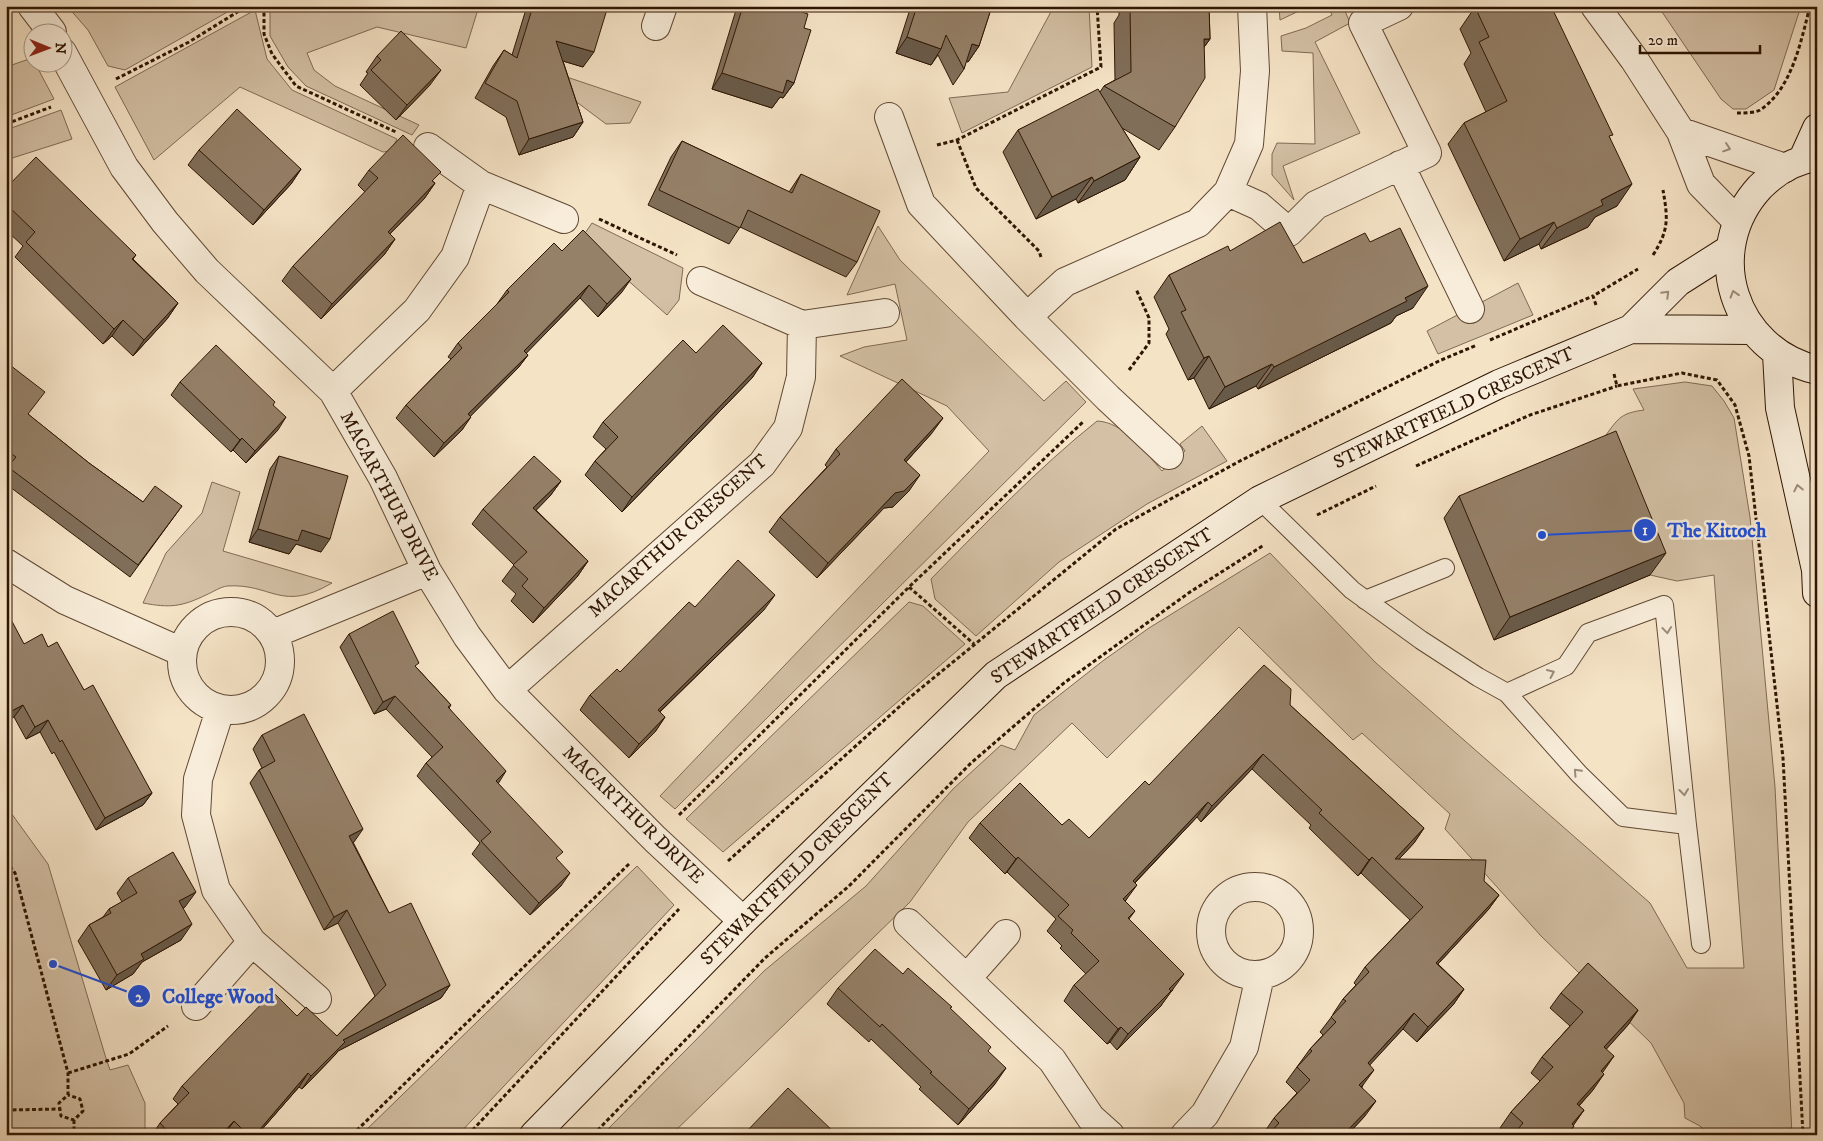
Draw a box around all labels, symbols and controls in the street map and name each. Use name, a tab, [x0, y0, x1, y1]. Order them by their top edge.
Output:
north arrow	[22, 22, 72, 72]
scale bar	[1640, 22, 1760, 54]
text: 20 m	[1648, 31, 1678, 50]
text: N	[51, 42, 69, 55]
one-way arrow	[1723, 142, 1731, 152]
one-way arrow	[1730, 290, 1740, 298]
one-way arrow	[1660, 291, 1669, 300]
street label: STEWARTFIELD CRESCENT	[1330, 342, 1579, 474]
street label: MACARTHUR DRIVE	[335, 407, 443, 585]
street label: MACARTHUR CRESCENT	[584, 449, 773, 623]
one-way arrow	[1793, 484, 1804, 493]
callout: The Kittoch	[1633, 512, 1777, 547]
text: The Kittoch	[1667, 519, 1767, 544]
text: 1	[1642, 521, 1648, 540]
street label: STEWARTFIELD CRESCENT	[986, 522, 1218, 689]
one-way arrow	[1661, 626, 1672, 634]
one-way arrow	[1546, 669, 1555, 679]
street label: MACARTHUR DRIVE	[557, 741, 709, 889]
street label: STEWARTFIELD CRESCENT	[696, 767, 899, 970]
one-way arrow	[1574, 769, 1583, 778]
one-way arrow	[1678, 788, 1689, 796]
callout: College Wood	[127, 979, 284, 1014]
text: College Wood	[162, 985, 275, 1010]
text: 2	[135, 988, 143, 1007]

